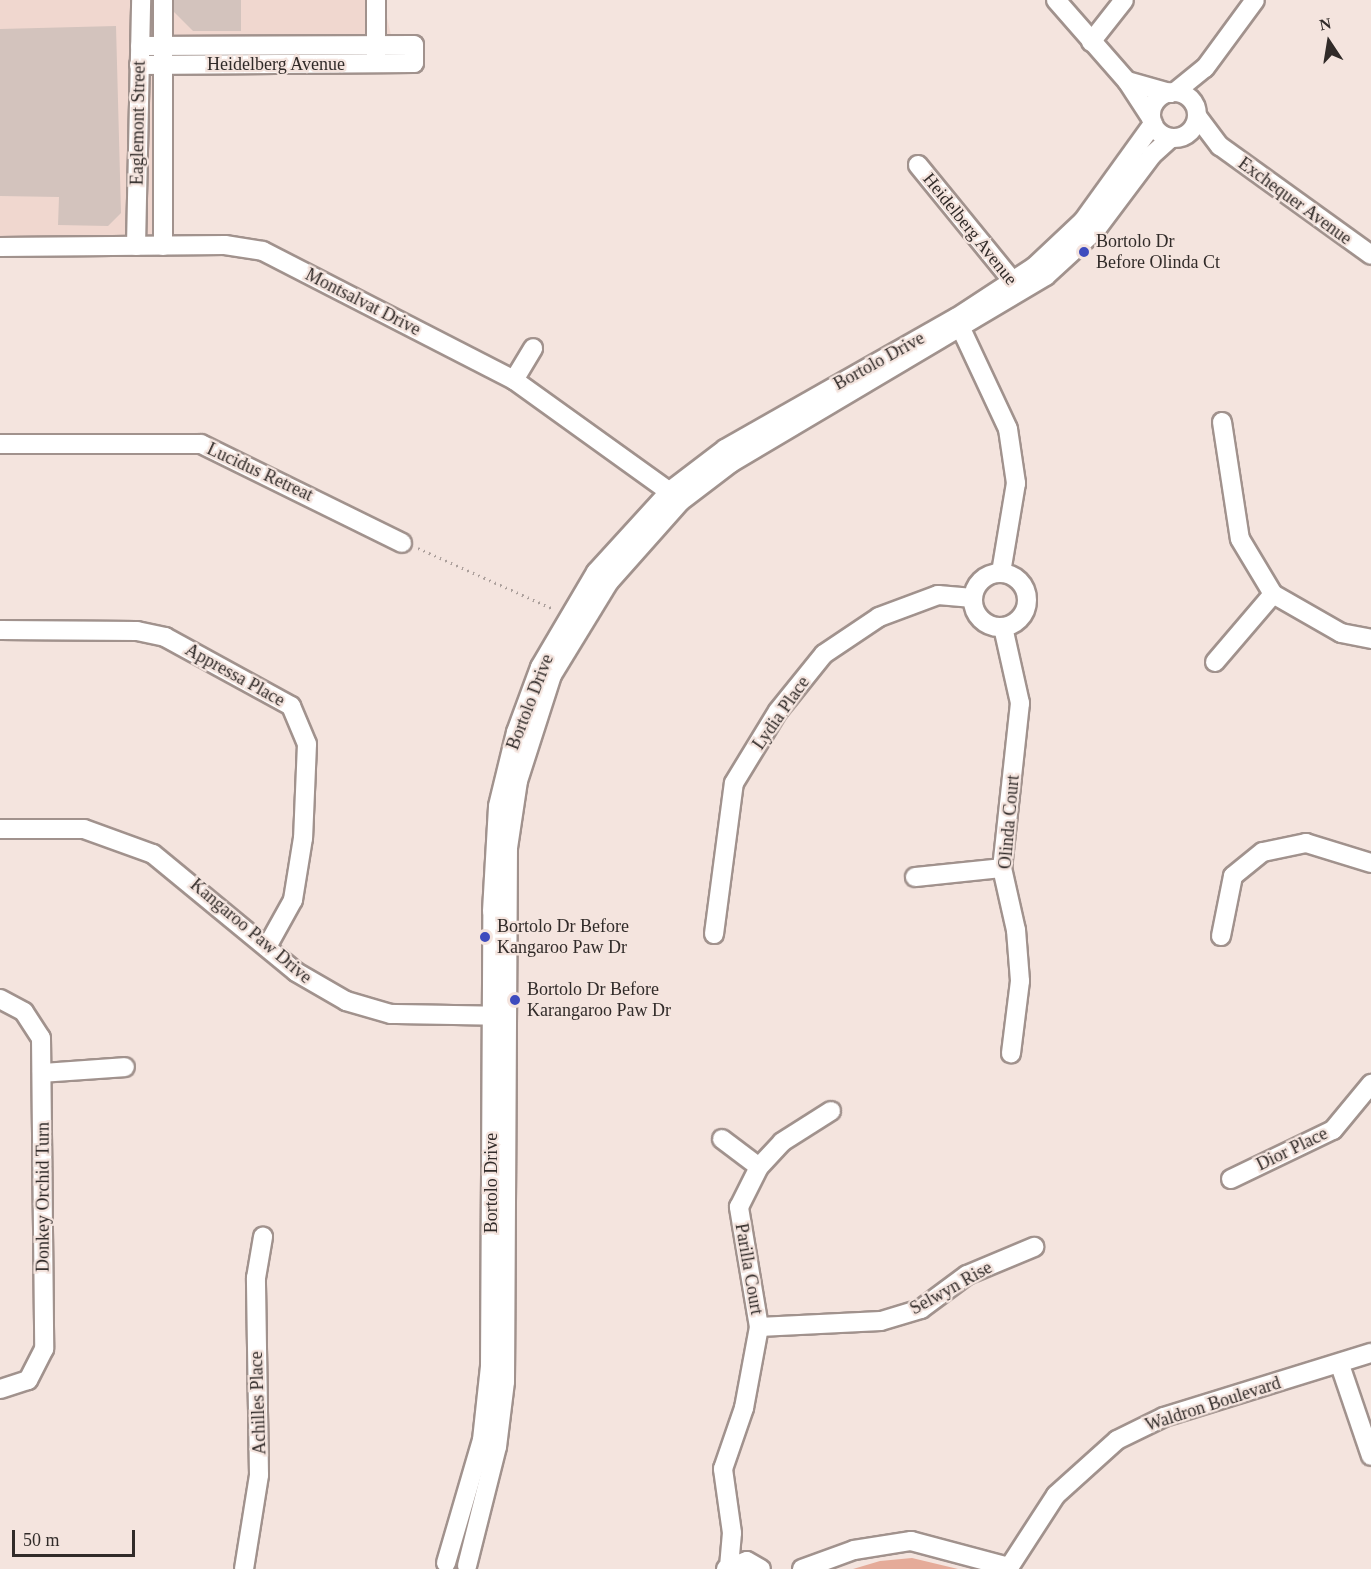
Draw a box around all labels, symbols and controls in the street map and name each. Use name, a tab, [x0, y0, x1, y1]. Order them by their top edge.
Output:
north arrow	[1299, 12, 1359, 72]
text: N	[1318, 14, 1333, 33]
street label: Heidelberg Avenue	[207, 53, 345, 75]
street label: Eaglemont Street	[126, 61, 150, 185]
street label: Exchequer Avenue	[1234, 152, 1356, 250]
street label: Heidelberg Avenue	[918, 168, 1022, 290]
place label: Bortolo Dr Before Olinda Ct	[1096, 231, 1220, 274]
marker: Bortolo Dr Before Olinda Ct	[1077, 245, 1091, 259]
street label: Montsalvat Drive	[302, 264, 424, 340]
street label: Bortolo Drive	[830, 327, 928, 395]
street label: Lucidus Retreat	[204, 438, 316, 506]
street label: Appressa Place	[181, 639, 289, 711]
street label: Bortolo Drive	[502, 651, 558, 753]
street label: Lydia Place	[748, 672, 814, 754]
street label: Olinda Court	[994, 774, 1024, 870]
street label: Kangaroo Paw Drive	[186, 874, 316, 988]
place label: Bortolo Dr Before Kangaroo Paw Dr	[497, 916, 629, 958]
marker: Bortolo Dr Before Kangaroo Paw Dr	[478, 930, 492, 944]
place label: Bortolo Dr Before Karangaroo Paw Dr	[527, 979, 671, 1022]
marker: Bortolo Dr Before Karangaroo Paw Dr	[508, 993, 522, 1007]
street label: Donkey Orchid Turn	[32, 1122, 54, 1272]
street label: Dior Place	[1253, 1123, 1331, 1175]
street label: Bortolo Drive	[480, 1133, 502, 1233]
street label: Parilla Court	[730, 1222, 768, 1316]
street label: Selwyn Rise	[906, 1257, 996, 1319]
street label: Achilles Place	[245, 1351, 271, 1455]
street label: Waldron Boulevard	[1143, 1372, 1283, 1436]
scale bar	[15, 1518, 138, 1556]
text: 50 m	[23, 1530, 60, 1550]

